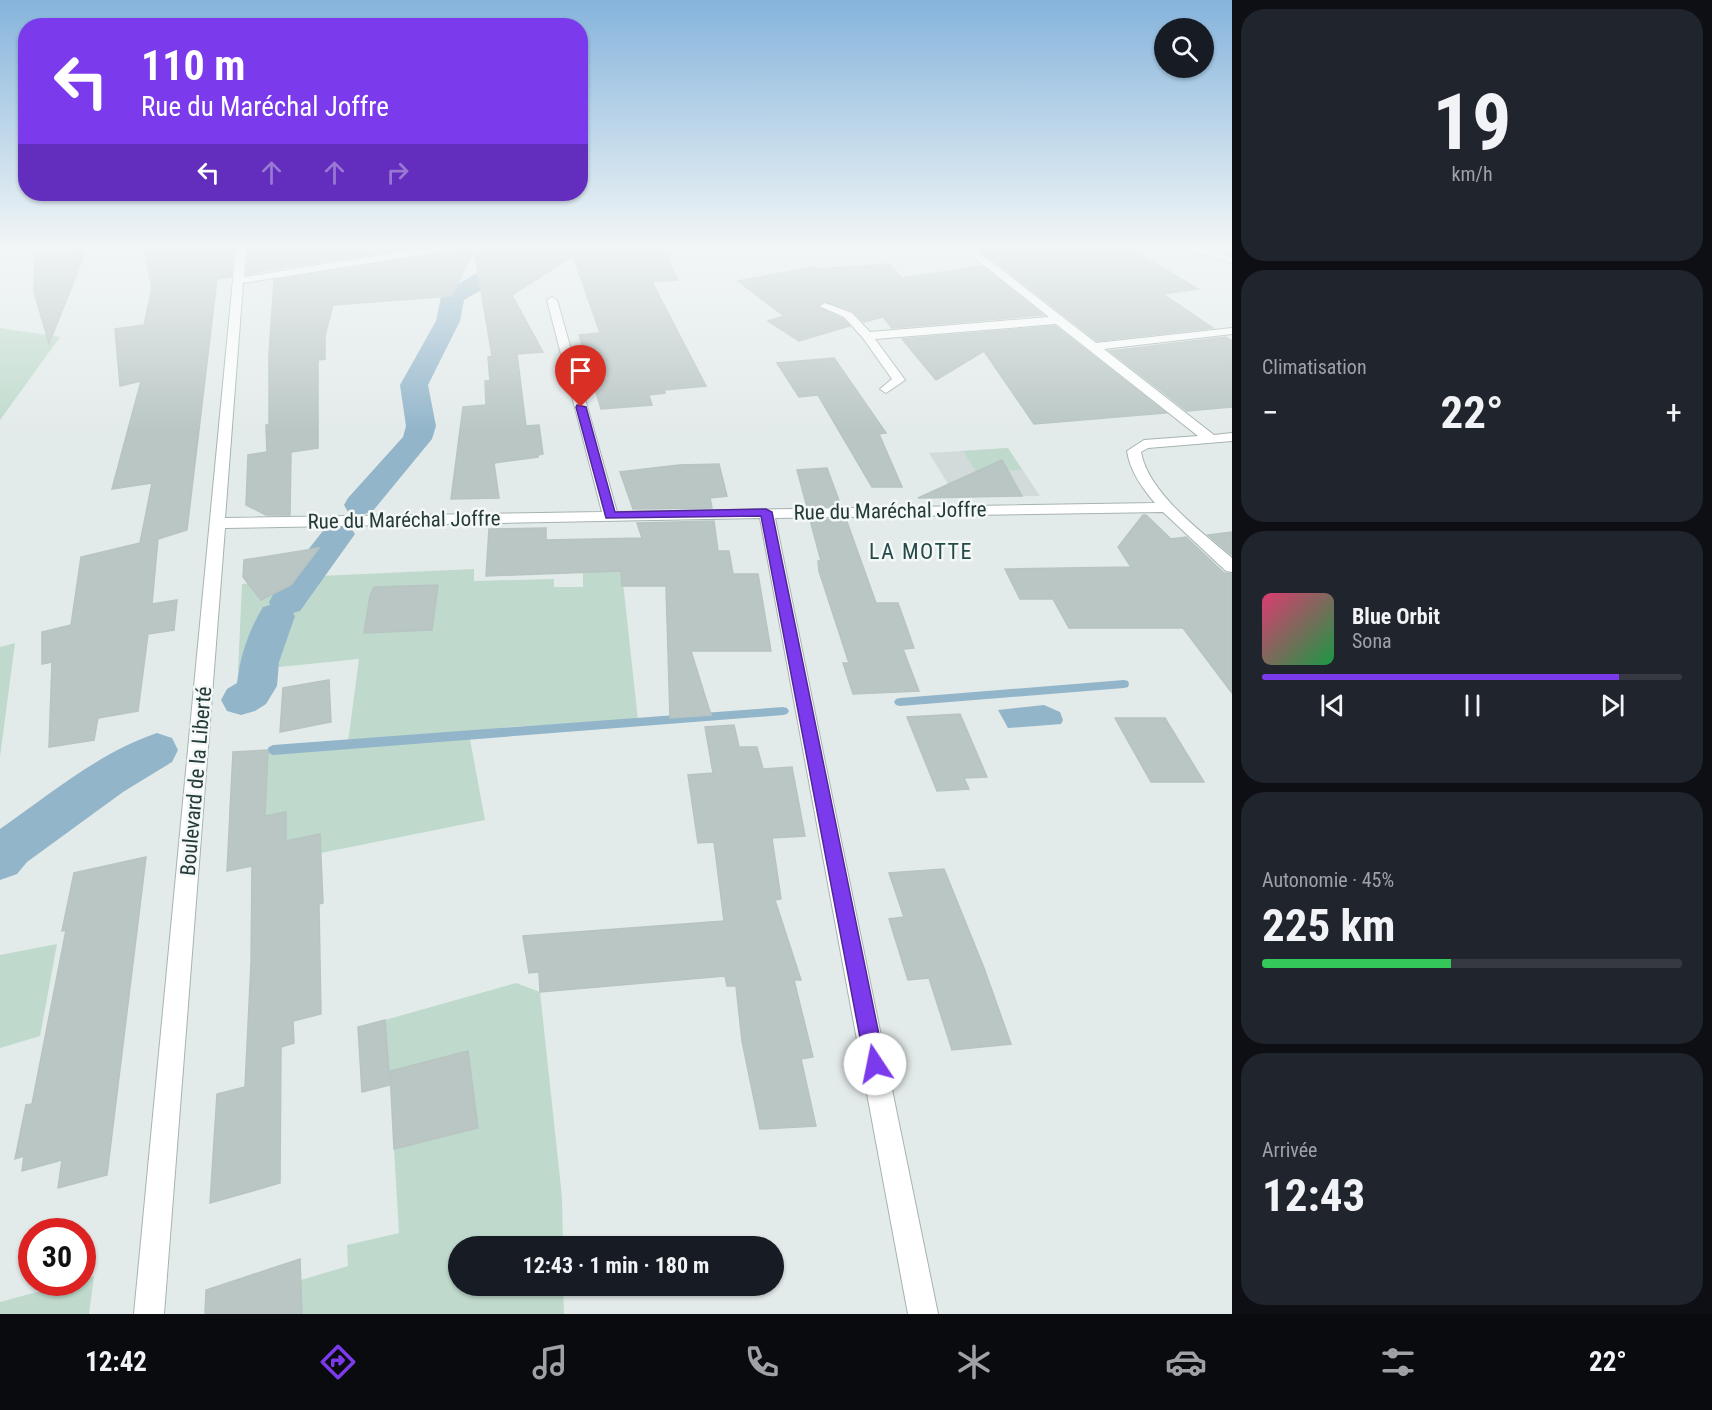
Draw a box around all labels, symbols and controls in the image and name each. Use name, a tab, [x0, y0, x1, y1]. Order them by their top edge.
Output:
map controls	[1154, 18, 1214, 78]
button: search	[1154, 18, 1214, 78]
text: 110 m	[141, 41, 246, 90]
icon: left	[42, 42, 120, 120]
text: 19	[1433, 77, 1511, 168]
text: Rue du Maréchal Joffre	[141, 91, 389, 123]
icon: left	[192, 156, 225, 189]
icon: ahead	[255, 156, 288, 189]
icon: ahead	[318, 156, 351, 189]
icon: right	[381, 156, 414, 189]
text: km/h	[1451, 162, 1493, 186]
pin	[555, 345, 606, 407]
icon: arrive	[564, 354, 597, 387]
text: Climatisation	[1262, 355, 1367, 379]
text: 22°	[1441, 386, 1504, 439]
text: −	[1262, 393, 1279, 432]
text: +	[1666, 393, 1682, 432]
street label: Rue du Maréchal Joffre	[793, 497, 987, 525]
street label: Rue du Maréchal Joffre	[307, 506, 501, 534]
district label: LA MOTTE	[869, 539, 973, 564]
text: Blue Orbit	[1352, 604, 1440, 629]
text: Sona	[1352, 629, 1392, 653]
street label: Boulevard de la Liberté	[176, 685, 216, 877]
icon: previous	[1316, 689, 1349, 722]
icon: pause	[1456, 689, 1489, 722]
icon: next	[1596, 689, 1629, 722]
text: Autonomie · 45%	[1262, 868, 1394, 892]
text: 225 km	[1262, 899, 1395, 952]
position arrow	[843, 1032, 907, 1096]
text: Arrivée	[1262, 1138, 1318, 1162]
text: 12:43	[1262, 1169, 1365, 1222]
speed limit sign: 30	[18, 1218, 96, 1296]
text: 12:43 · 1 min · 180 m	[523, 1253, 709, 1278]
icon: directions	[317, 1341, 359, 1383]
icon: music	[529, 1341, 571, 1383]
icon: phone	[741, 1341, 783, 1383]
icon: climate	[953, 1341, 995, 1383]
icon: car	[1165, 1341, 1207, 1383]
icon: filters	[1377, 1341, 1419, 1383]
text: 12:42	[85, 1346, 147, 1378]
text: 22°	[1589, 1346, 1627, 1378]

